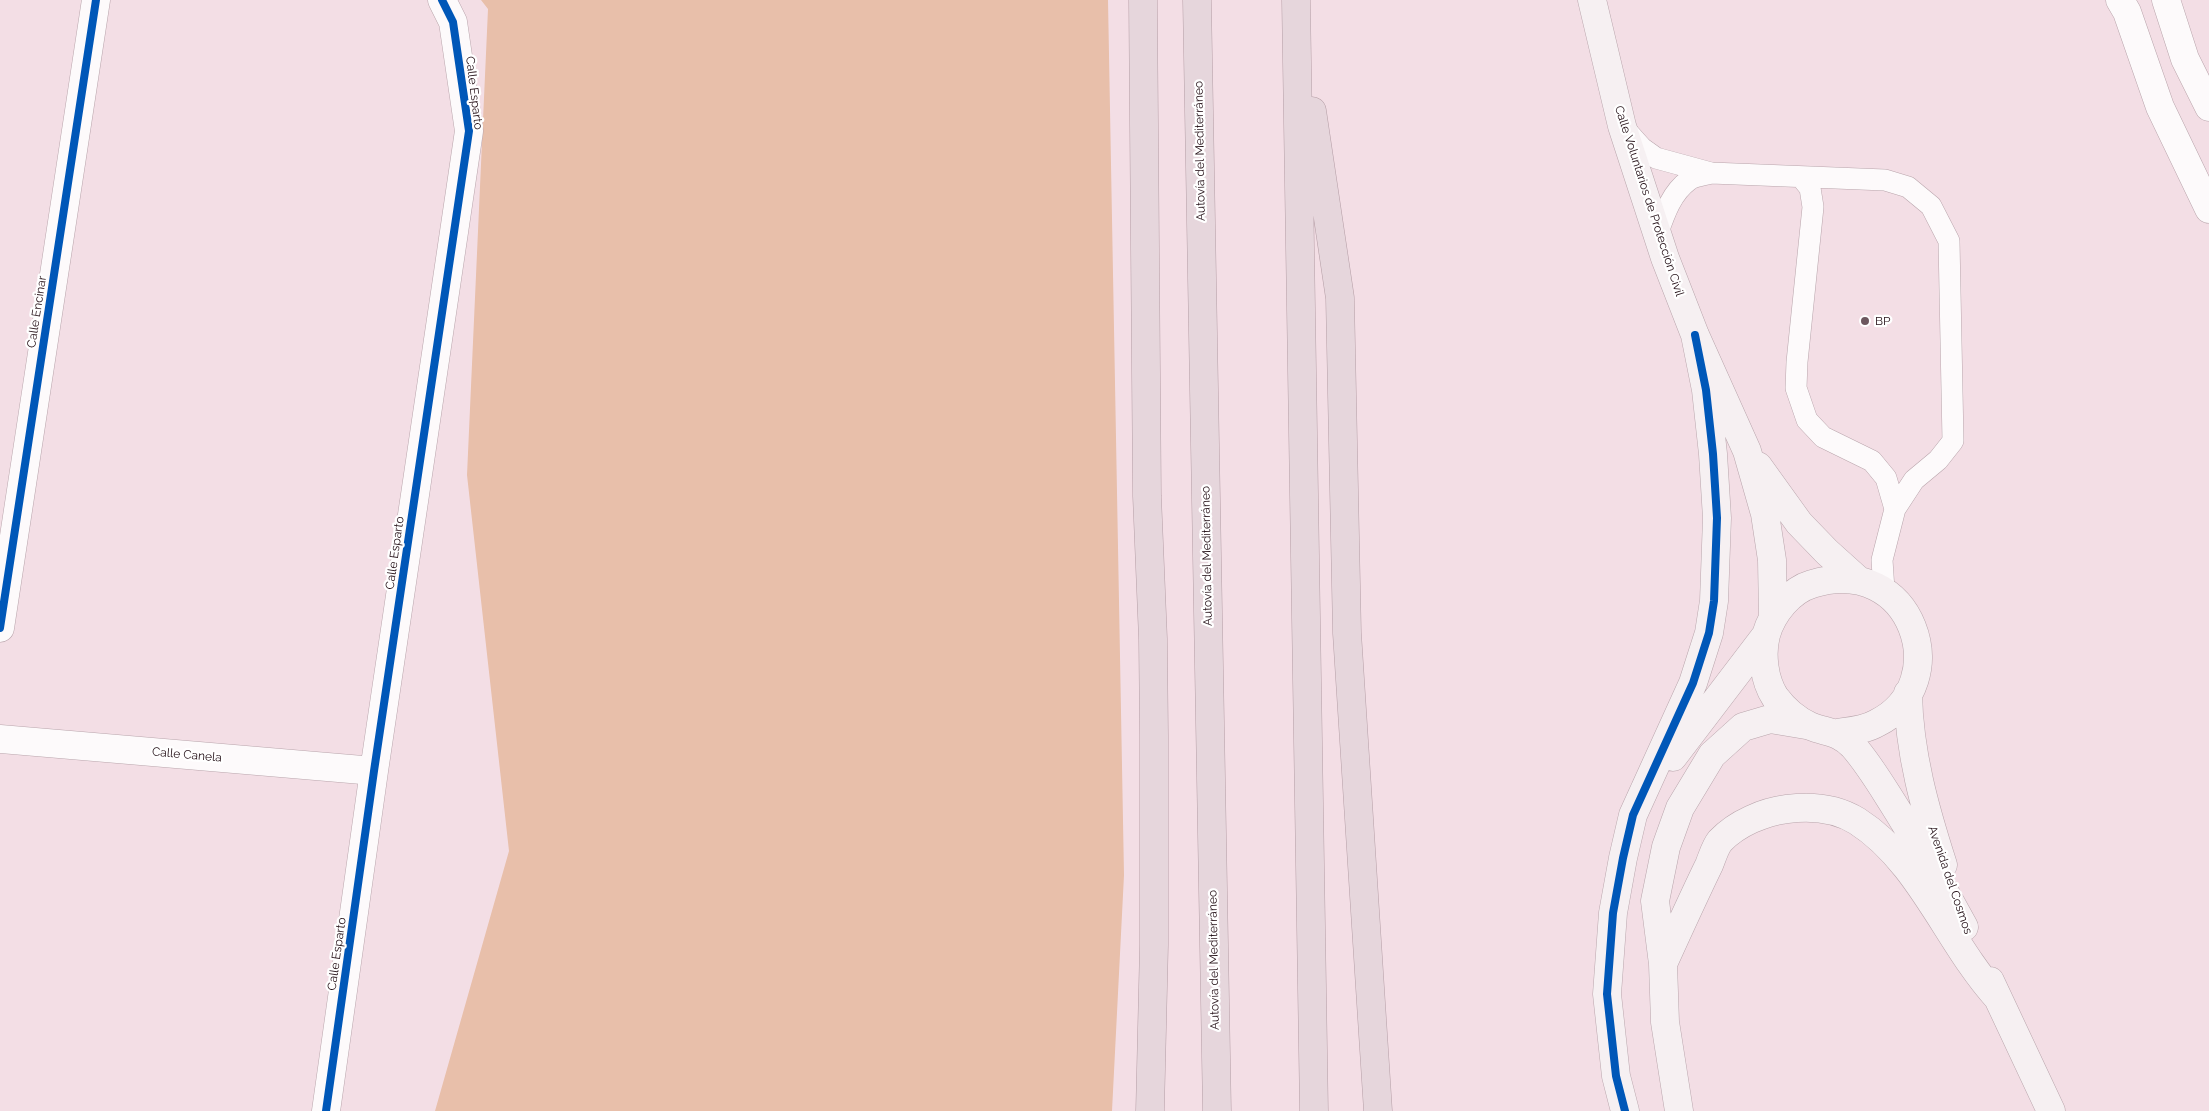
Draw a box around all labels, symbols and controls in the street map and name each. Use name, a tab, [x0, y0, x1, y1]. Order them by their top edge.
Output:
street label: Calle Esparto	[462, 56, 486, 130]
street label: Autovía del Mediterráneo	[1192, 81, 1208, 221]
street label: Calle Voluntarios de Protección Civíl	[1611, 104, 1687, 298]
street label: Calle Encinar	[24, 275, 50, 349]
place label: BP	[1875, 314, 1890, 328]
marker: BP	[1859, 315, 1871, 327]
street label: Autovía del Mediterráneo	[1199, 486, 1215, 626]
street label: Calle Esparto	[383, 516, 407, 590]
street label: Calle Canela	[151, 745, 223, 765]
street label: Avenida del Cosmos	[1925, 824, 1975, 936]
street label: Autovía del Mediterráneo	[1206, 890, 1222, 1030]
street label: Calle Esparto	[325, 917, 349, 991]

